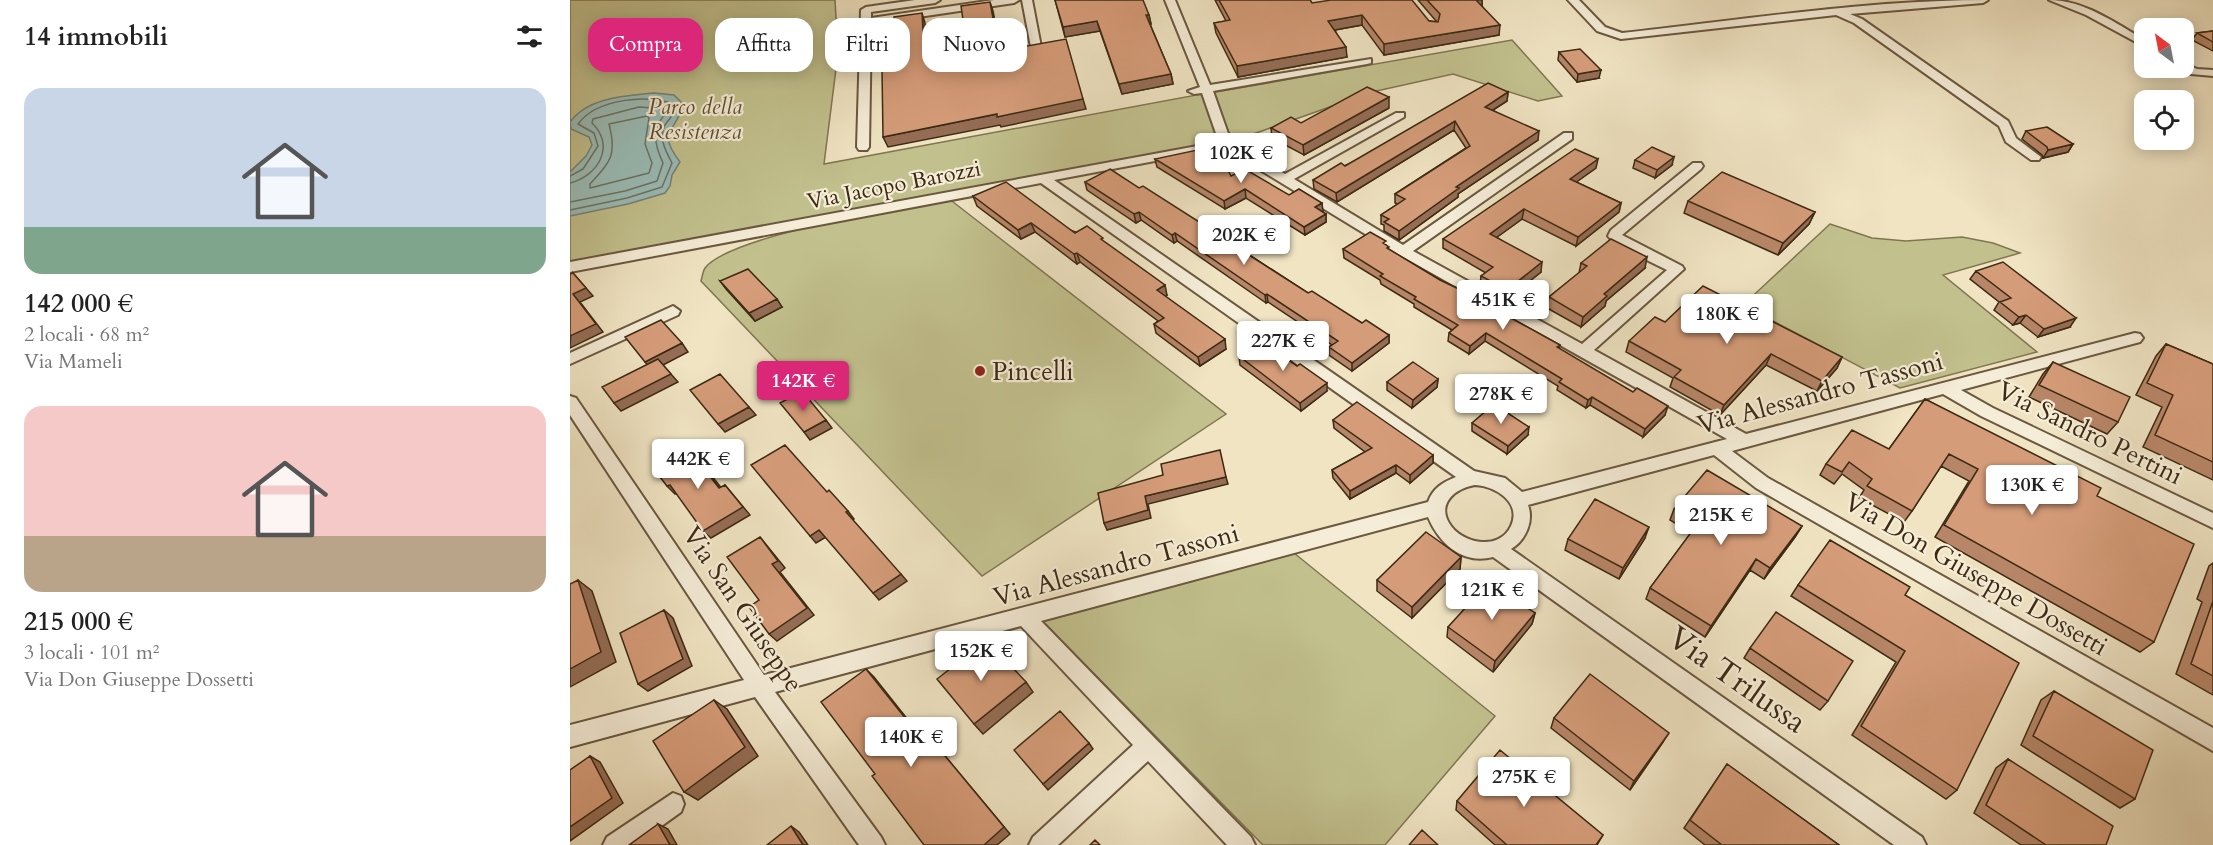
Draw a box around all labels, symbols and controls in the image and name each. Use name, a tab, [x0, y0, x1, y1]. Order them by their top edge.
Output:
chip: Compra	[588, 18, 703, 72]
chip: Affitta	[715, 18, 813, 72]
chip: Filtri	[825, 18, 910, 72]
chip: Nuovo	[922, 18, 1027, 72]
north arrow	[2134, 18, 2194, 78]
map controls	[2134, 18, 2194, 150]
text: 14 immobili	[24, 19, 168, 54]
icon: filters	[513, 20, 546, 53]
button: locate	[2134, 90, 2194, 150]
park label: Parco della Resistenza	[648, 92, 742, 147]
icon: home	[231, 127, 339, 235]
pin: 102K €	[1192, 133, 1290, 184]
text: 102K €	[1209, 139, 1273, 166]
street label: Via Jacopo Barozzi	[805, 153, 983, 217]
pin: 202K €	[1195, 215, 1293, 266]
text: 202K €	[1212, 221, 1276, 248]
pin: 451K €	[1454, 280, 1552, 331]
text: 142 000 €	[24, 286, 133, 321]
text: 451K €	[1471, 286, 1535, 313]
pin: 180K €	[1678, 294, 1776, 345]
text: 180K €	[1695, 300, 1759, 327]
text: 2 locali · 68 m²	[24, 321, 149, 348]
pin: 227K €	[1234, 321, 1332, 372]
text: 227K €	[1251, 327, 1315, 354]
street label: Via Alessandro Tassoni	[1693, 343, 1947, 443]
text: Via Mameli	[24, 348, 123, 375]
place label: Pincelli	[992, 354, 1074, 389]
pin: 142K €	[754, 361, 852, 412]
marker: Pincelli	[973, 364, 987, 378]
text: 142K €	[771, 367, 835, 394]
street label: Via Sandro Pertini	[1991, 373, 2189, 493]
pin: 278K €	[1452, 374, 1550, 425]
text: 278K €	[1469, 380, 1533, 407]
pin: 442K €	[649, 439, 747, 490]
icon: home	[231, 445, 339, 553]
text: 442K €	[666, 445, 730, 472]
pin: 130K €	[1983, 465, 2081, 516]
text: 130K €	[2000, 471, 2064, 498]
street label: Via Don Giuseppe Dossetti	[1838, 484, 2114, 664]
pin: 215K €	[1672, 495, 1770, 546]
text: 215K €	[1689, 501, 1753, 528]
street label: Via Alessandro Tassoni	[989, 515, 1243, 615]
street label: Via San Giuseppe	[675, 519, 811, 699]
pin: 121K €	[1443, 570, 1541, 621]
text: 121K €	[1460, 576, 1524, 603]
text: 215 000 €	[24, 604, 133, 639]
street label: Via Trilussa	[1659, 616, 1815, 744]
pin: 152K €	[932, 631, 1030, 682]
text: 152K €	[949, 637, 1013, 664]
text: 3 locali · 101 m²	[24, 639, 160, 666]
text: Via Don Giuseppe Dossetti	[24, 666, 254, 693]
pin: 140K €	[862, 717, 960, 768]
text: 140K €	[879, 723, 943, 750]
pin: 275K €	[1475, 757, 1573, 808]
text: 275K €	[1492, 763, 1556, 790]

